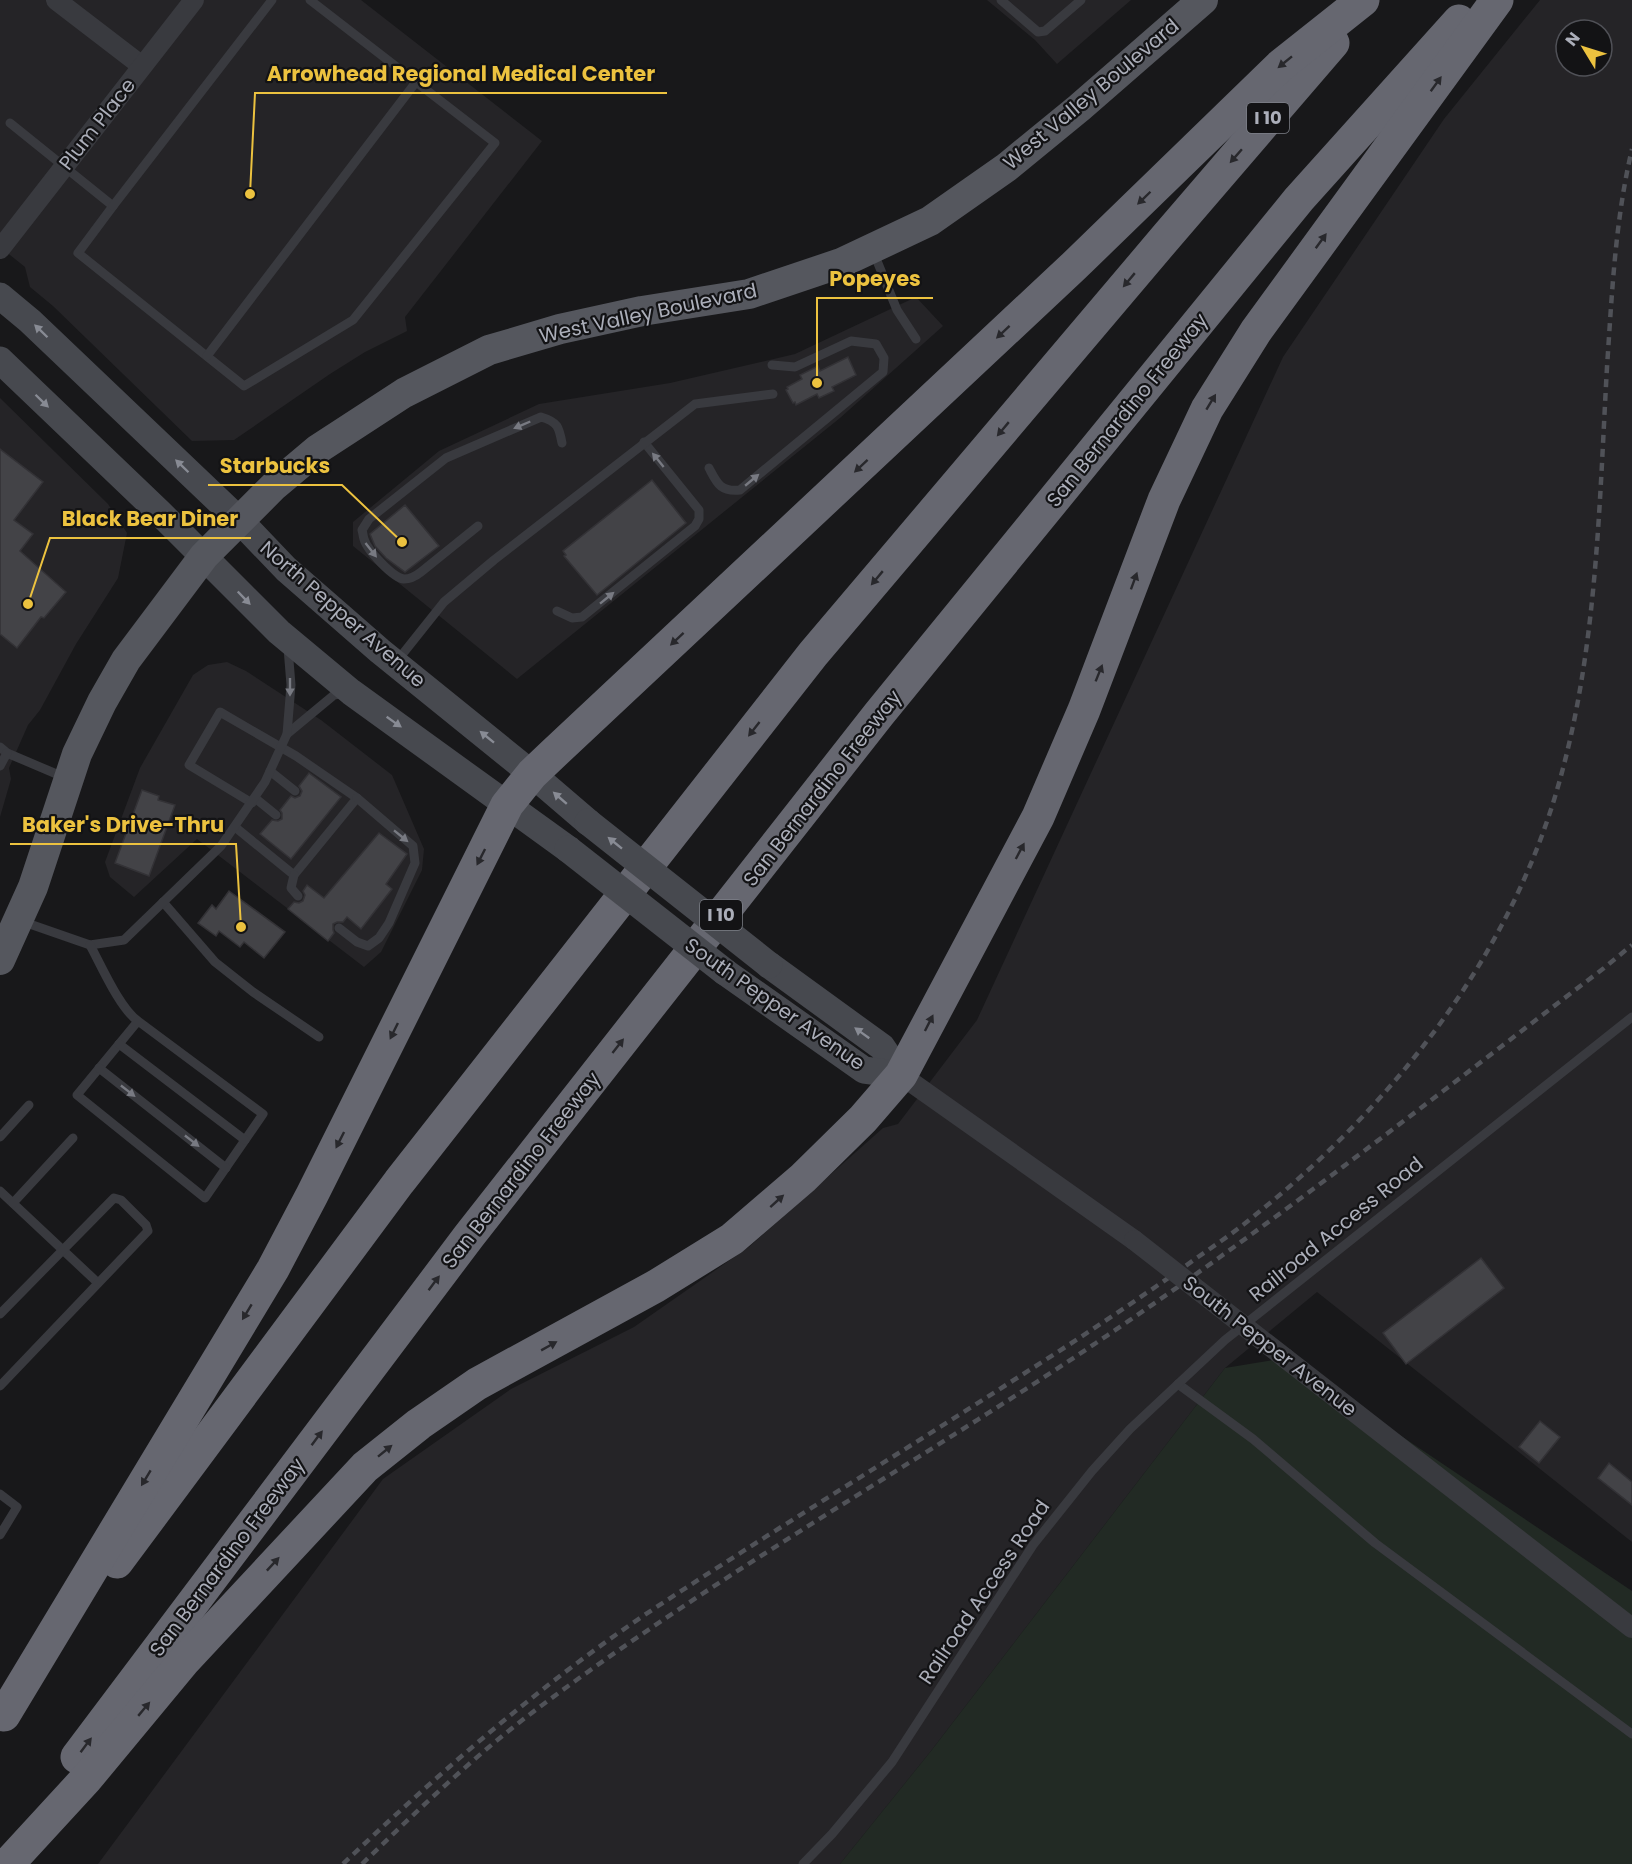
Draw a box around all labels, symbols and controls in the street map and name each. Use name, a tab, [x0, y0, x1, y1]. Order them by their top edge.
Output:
street label: West Valley Boulevard	[997, 12, 1185, 176]
north arrow	[1554, 18, 1614, 78]
text: N	[1560, 27, 1585, 51]
callout: Arrowhead Regional Medical Center	[255, 54, 667, 93]
one-way arrow	[1277, 56, 1292, 68]
text: Arrowhead Regional Medical Center	[267, 59, 655, 88]
street label: Plum Place	[52, 72, 142, 176]
one-way arrow	[1430, 76, 1442, 92]
road number: I 10	[1247, 103, 1289, 133]
one-way arrow	[1229, 148, 1242, 164]
one-way arrow	[1138, 190, 1152, 204]
one-way arrow	[1315, 234, 1327, 249]
callout: Popeyes	[817, 259, 933, 298]
text: Popeyes	[829, 264, 921, 293]
one-way arrow	[1123, 272, 1136, 287]
street label: West Valley Boulevard	[537, 276, 759, 350]
street label: San Bernardino Freeway	[1040, 307, 1214, 513]
one-way arrow	[35, 325, 49, 339]
one-way arrow	[997, 325, 1011, 339]
one-way arrow	[35, 394, 50, 408]
one-way arrow	[1206, 394, 1217, 410]
one-way arrow	[512, 420, 530, 430]
one-way arrow	[997, 421, 1010, 436]
callout: Starbucks	[208, 446, 342, 485]
text: Starbucks	[220, 451, 330, 480]
one-way arrow	[652, 452, 665, 468]
one-way arrow	[175, 459, 190, 473]
one-way arrow	[854, 459, 869, 473]
one-way arrow	[744, 474, 760, 487]
callout: Black Bear Diner	[50, 499, 251, 538]
text: Black Bear Diner	[62, 504, 238, 533]
street label: North Pepper Avenue	[254, 534, 432, 694]
one-way arrow	[365, 541, 377, 557]
one-way arrow	[871, 570, 884, 585]
one-way arrow	[1130, 572, 1139, 590]
one-way arrow	[237, 591, 251, 605]
one-way arrow	[599, 592, 614, 605]
one-way arrow	[669, 632, 684, 646]
one-way arrow	[1095, 664, 1104, 682]
one-way arrow	[285, 677, 295, 696]
street label: San Bernardino Freeway	[736, 684, 908, 892]
one-way arrow	[386, 716, 402, 728]
one-way arrow	[747, 721, 760, 737]
one-way arrow	[479, 731, 495, 744]
one-way arrow	[553, 792, 568, 805]
callout: Baker's Drive-Thru	[10, 805, 236, 844]
text: Baker's Drive-Thru	[22, 810, 224, 839]
one-way arrow	[393, 829, 408, 842]
one-way arrow	[607, 838, 622, 850]
one-way arrow	[1015, 842, 1025, 859]
one-way arrow	[476, 849, 486, 866]
road number: I 10	[700, 900, 742, 930]
street label: South Pepper Avenue	[679, 931, 871, 1077]
one-way arrow	[923, 1014, 933, 1032]
one-way arrow	[389, 1023, 399, 1040]
one-way arrow	[854, 1027, 870, 1039]
one-way arrow	[612, 1038, 625, 1054]
street label: San Bernardino Freeway	[435, 1066, 607, 1274]
one-way arrow	[121, 1084, 136, 1096]
one-way arrow	[335, 1132, 345, 1149]
one-way arrow	[184, 1134, 199, 1146]
street label: Railroad Access Road	[1243, 1150, 1429, 1308]
one-way arrow	[769, 1195, 784, 1208]
street label: South Pepper Avenue	[1177, 1269, 1363, 1423]
one-way arrow	[428, 1275, 440, 1291]
one-way arrow	[242, 1304, 252, 1321]
one-way arrow	[541, 1341, 558, 1351]
one-way arrow	[310, 1431, 322, 1446]
one-way arrow	[377, 1444, 393, 1457]
street label: San Bernardino Freeway	[143, 1452, 311, 1662]
one-way arrow	[140, 1470, 151, 1486]
street label: Railroad Access Road	[912, 1494, 1056, 1690]
one-way arrow	[266, 1556, 280, 1571]
one-way arrow	[137, 1701, 150, 1717]
one-way arrow	[79, 1738, 91, 1753]

